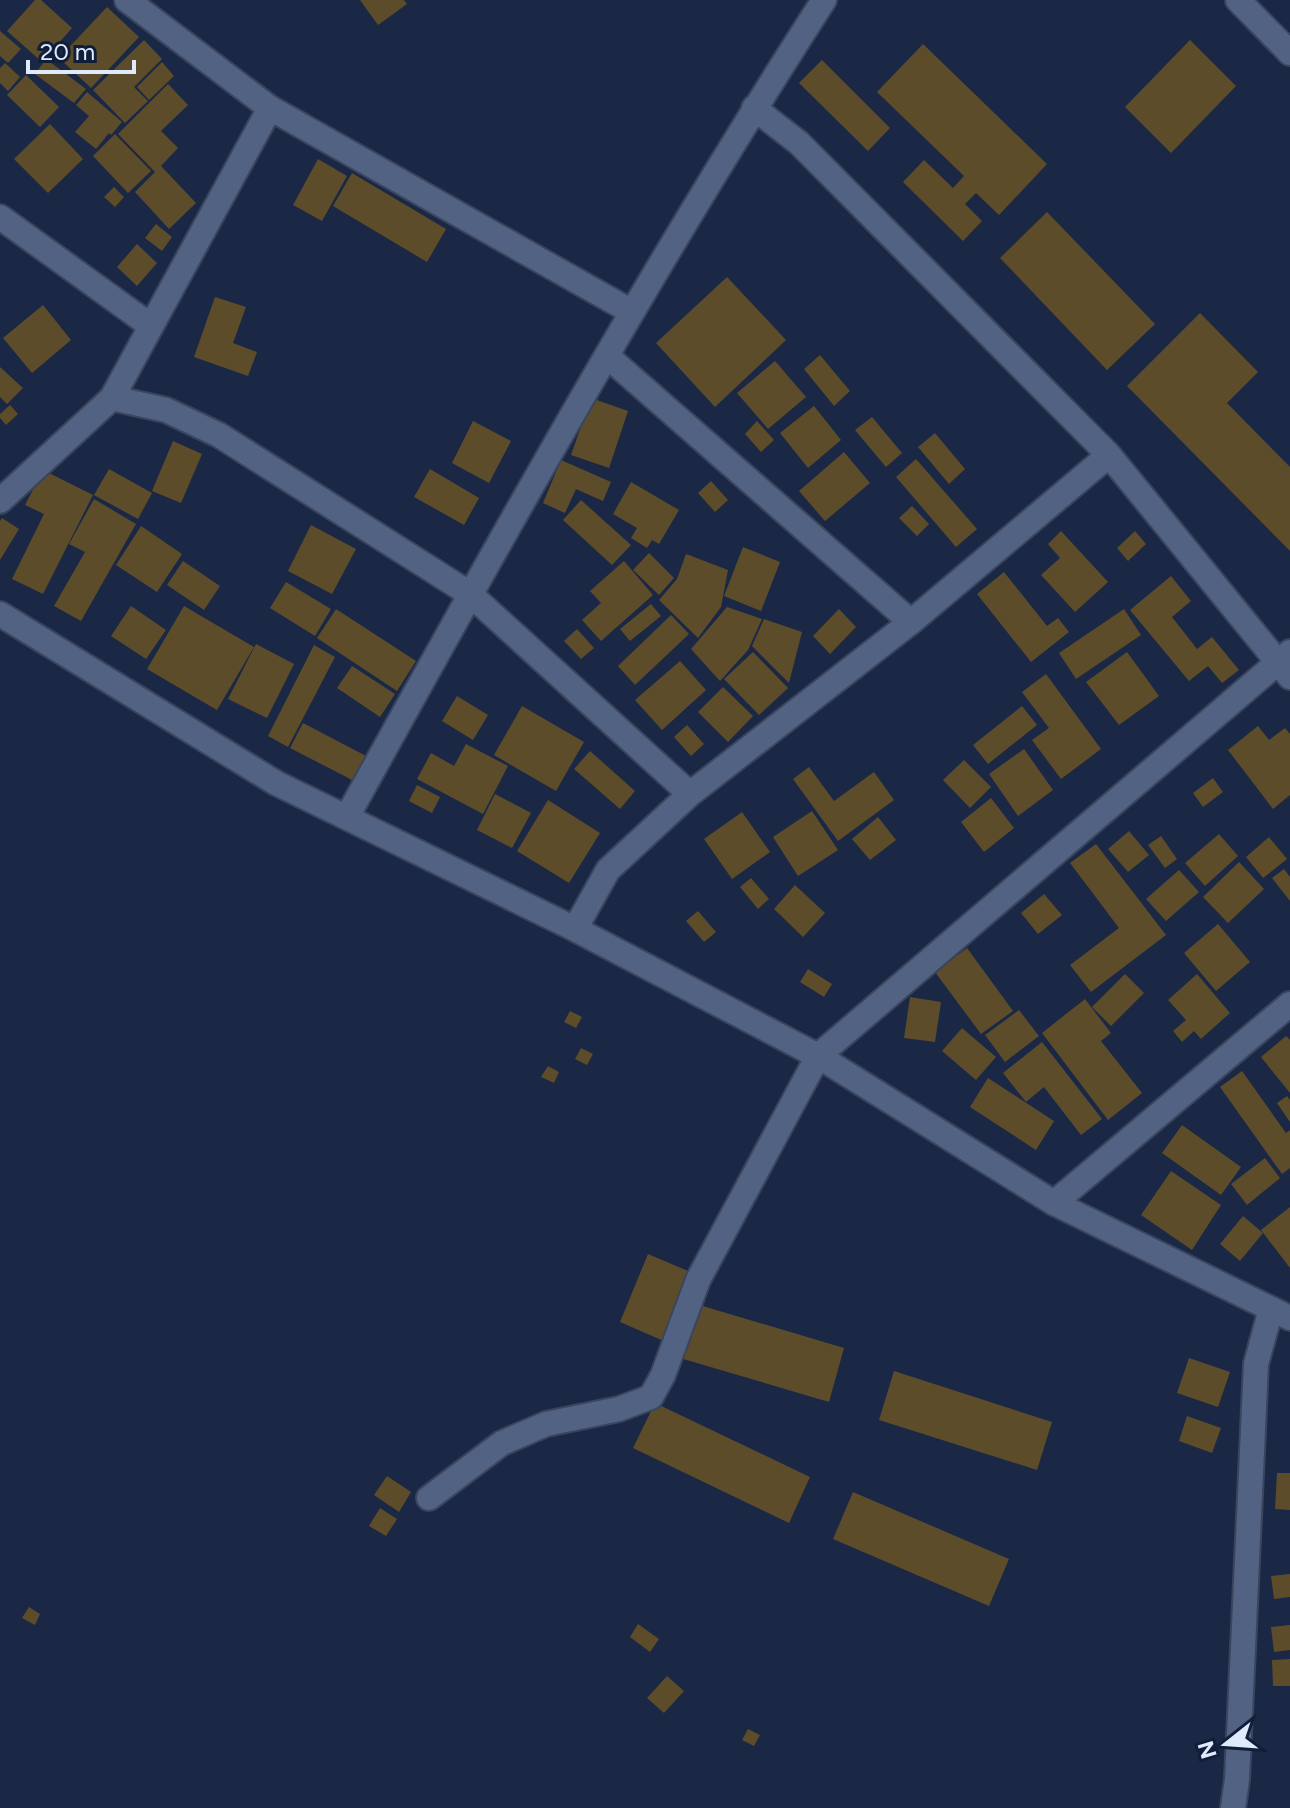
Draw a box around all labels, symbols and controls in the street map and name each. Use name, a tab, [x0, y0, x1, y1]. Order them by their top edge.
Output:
scale bar	[28, 24, 134, 74]
text: 20 m	[40, 37, 95, 66]
north arrow	[1186, 1704, 1266, 1784]
text: N	[1192, 1738, 1223, 1762]

